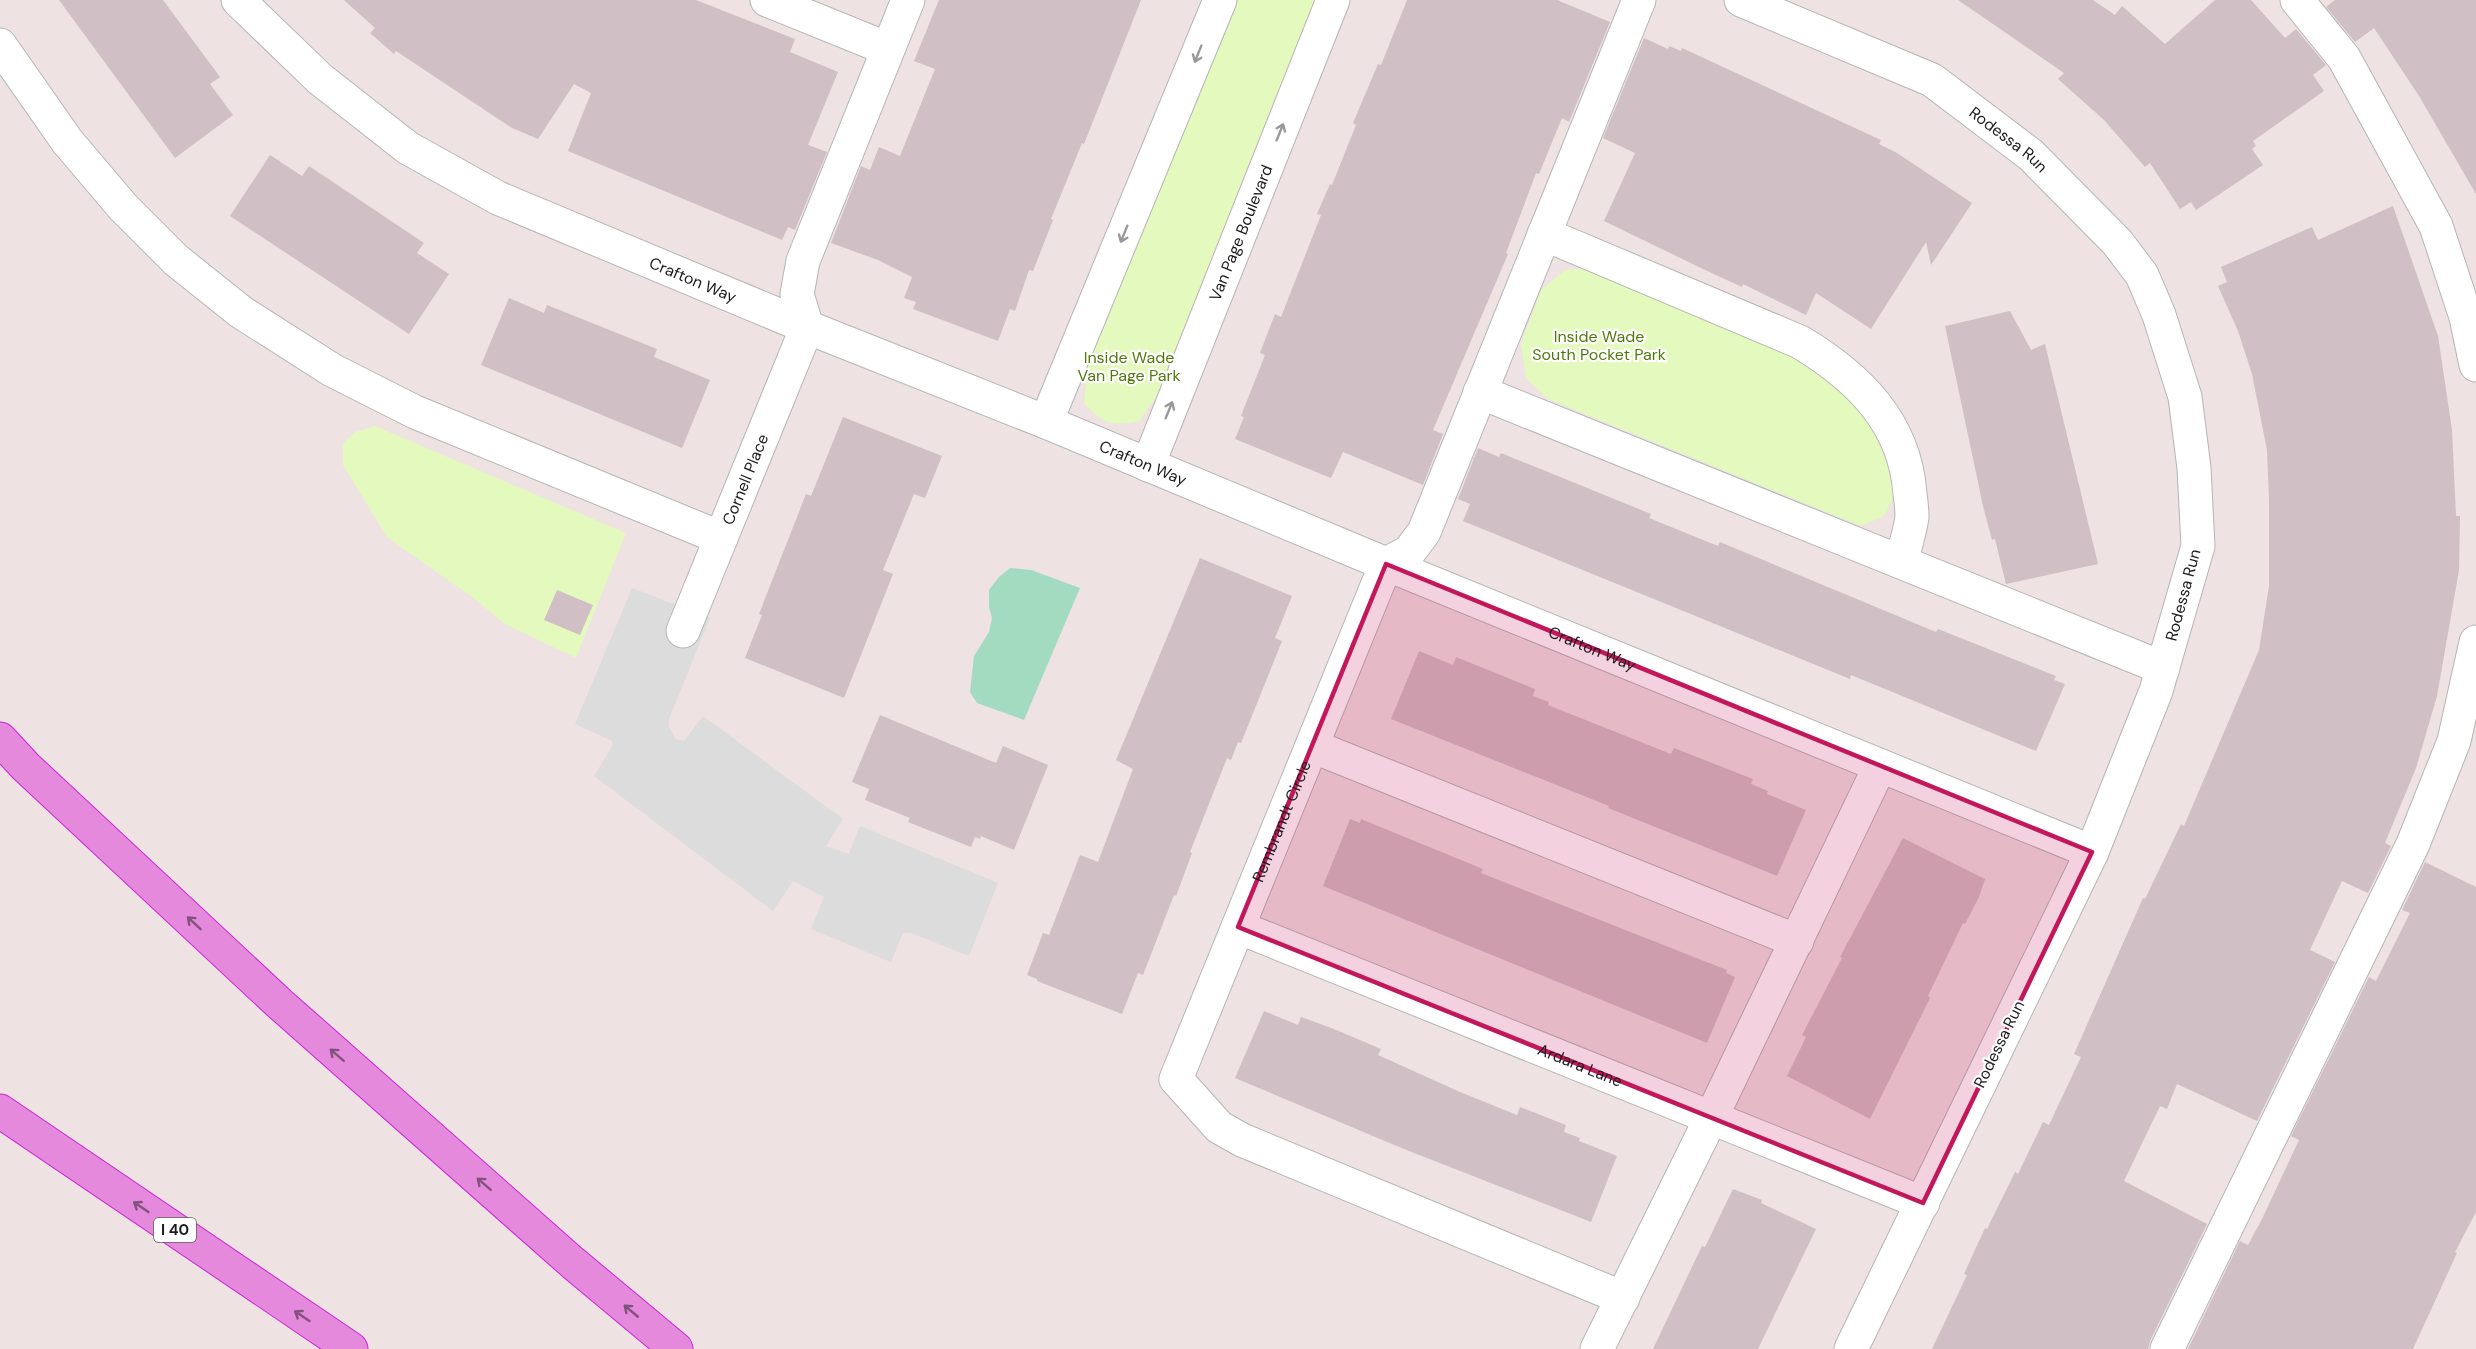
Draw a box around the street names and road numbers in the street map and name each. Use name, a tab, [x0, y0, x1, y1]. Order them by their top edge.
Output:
street label: Rodessa Run	[1965, 102, 2053, 177]
street label: Van Page Boulevard	[1204, 162, 1277, 304]
street label: Crafton Way	[646, 252, 740, 307]
street label: Cornell Place	[717, 431, 773, 528]
street label: Crafton Way	[1096, 435, 1190, 490]
street label: Rodessa Run	[2161, 547, 2205, 643]
street label: Crafton Way	[1545, 621, 1639, 675]
street label: Rembrandt Circle	[1247, 757, 1315, 885]
street label: Rodessa Run	[1969, 997, 2029, 1091]
street label: Ardara Lane	[1535, 1038, 1626, 1091]
road number: I 40	[154, 1218, 196, 1242]

